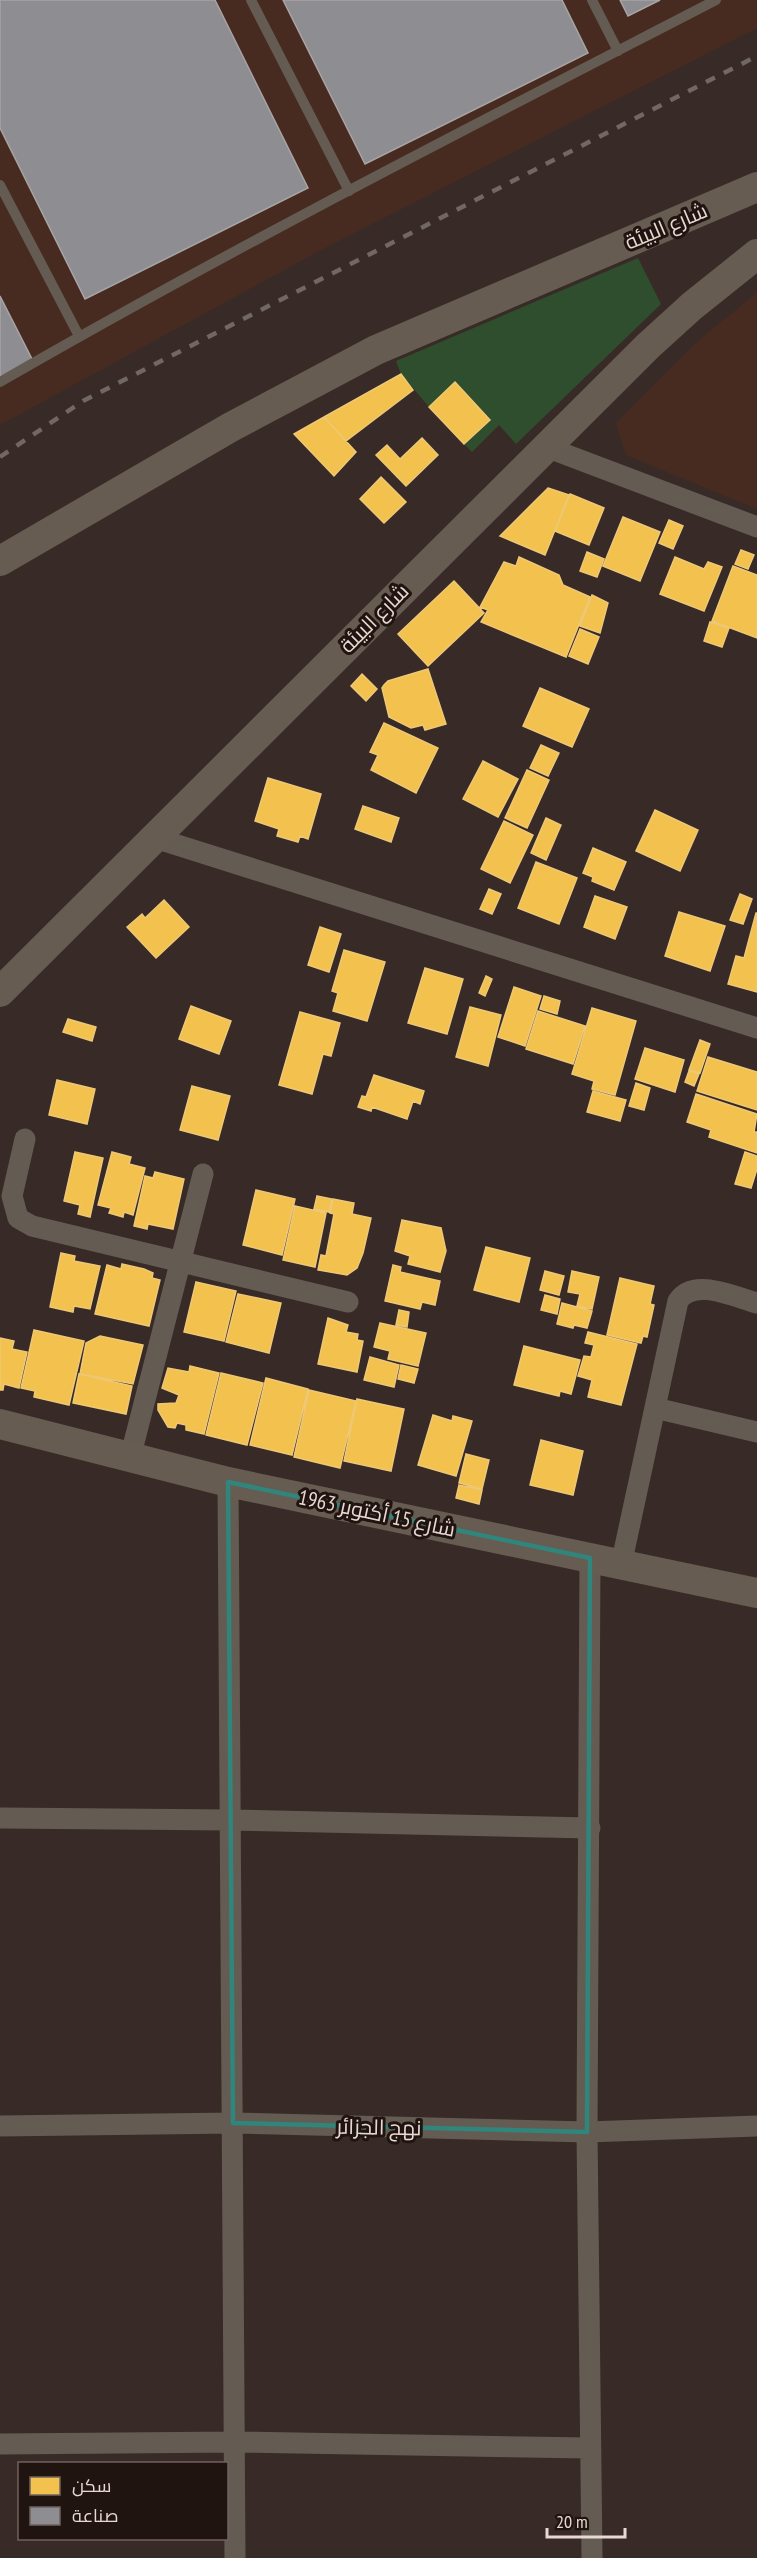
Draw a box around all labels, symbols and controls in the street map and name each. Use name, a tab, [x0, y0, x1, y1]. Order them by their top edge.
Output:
street label: شارع البيئة	[621, 197, 712, 256]
street label: شارع البيئة	[334, 578, 415, 659]
street label: شارع 15 أكتوبر 1963	[296, 1483, 458, 1544]
street label: نهج الجزائر	[335, 2113, 422, 2142]
legend	[18, 2462, 228, 2540]
text: سكن	[72, 2474, 111, 2497]
scale bar	[547, 2501, 625, 2539]
text: صناعة	[72, 2504, 118, 2527]
text: 20 m	[556, 2510, 588, 2533]

